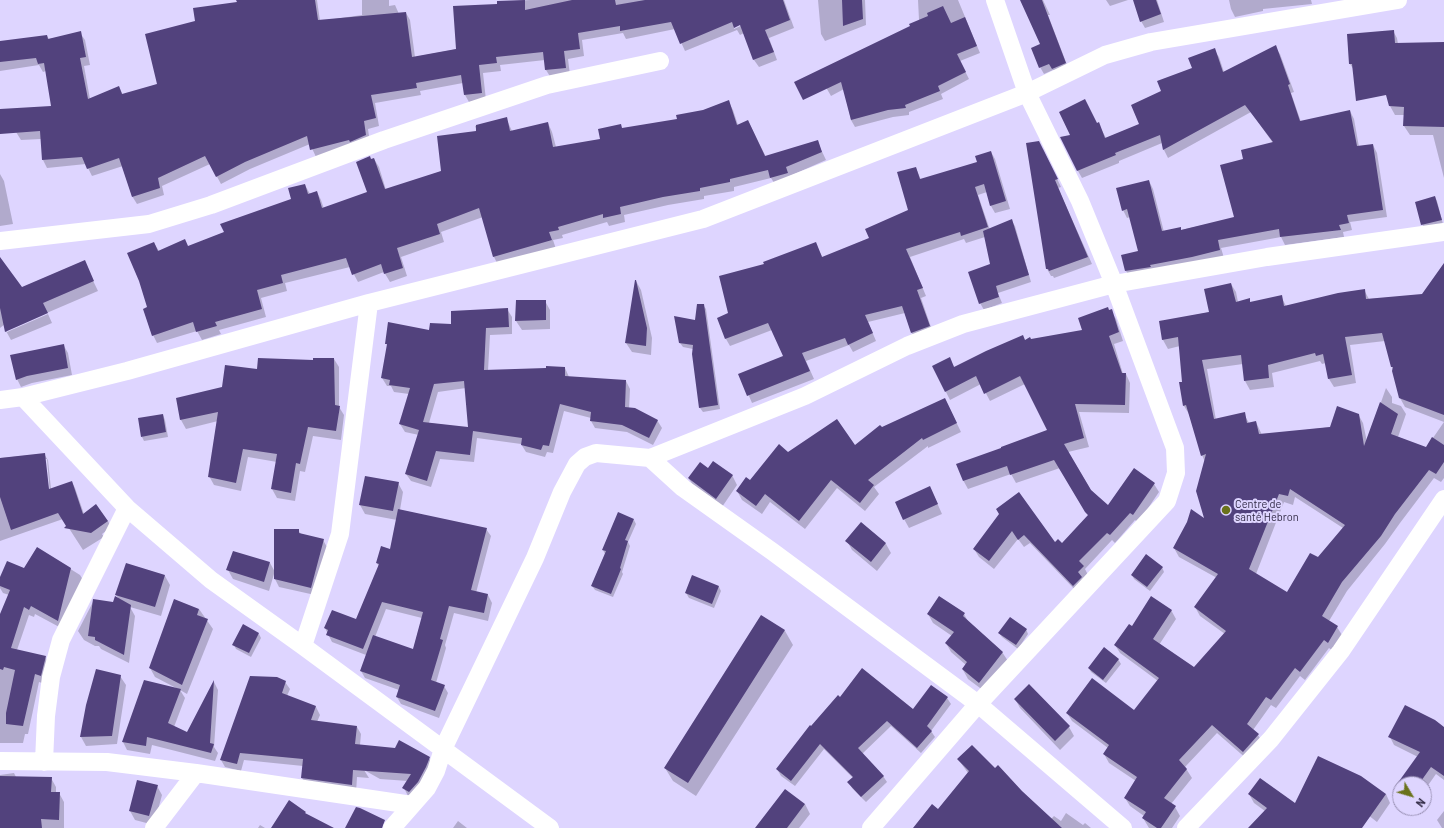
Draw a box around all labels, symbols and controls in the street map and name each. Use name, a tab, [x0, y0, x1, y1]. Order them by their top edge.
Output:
place label: Centre de santé Hebron	[1235, 497, 1299, 523]
marker: Centre de santé Hebron	[1220, 504, 1232, 516]
north arrow	[1392, 776, 1432, 816]
text: N	[1414, 796, 1428, 810]

